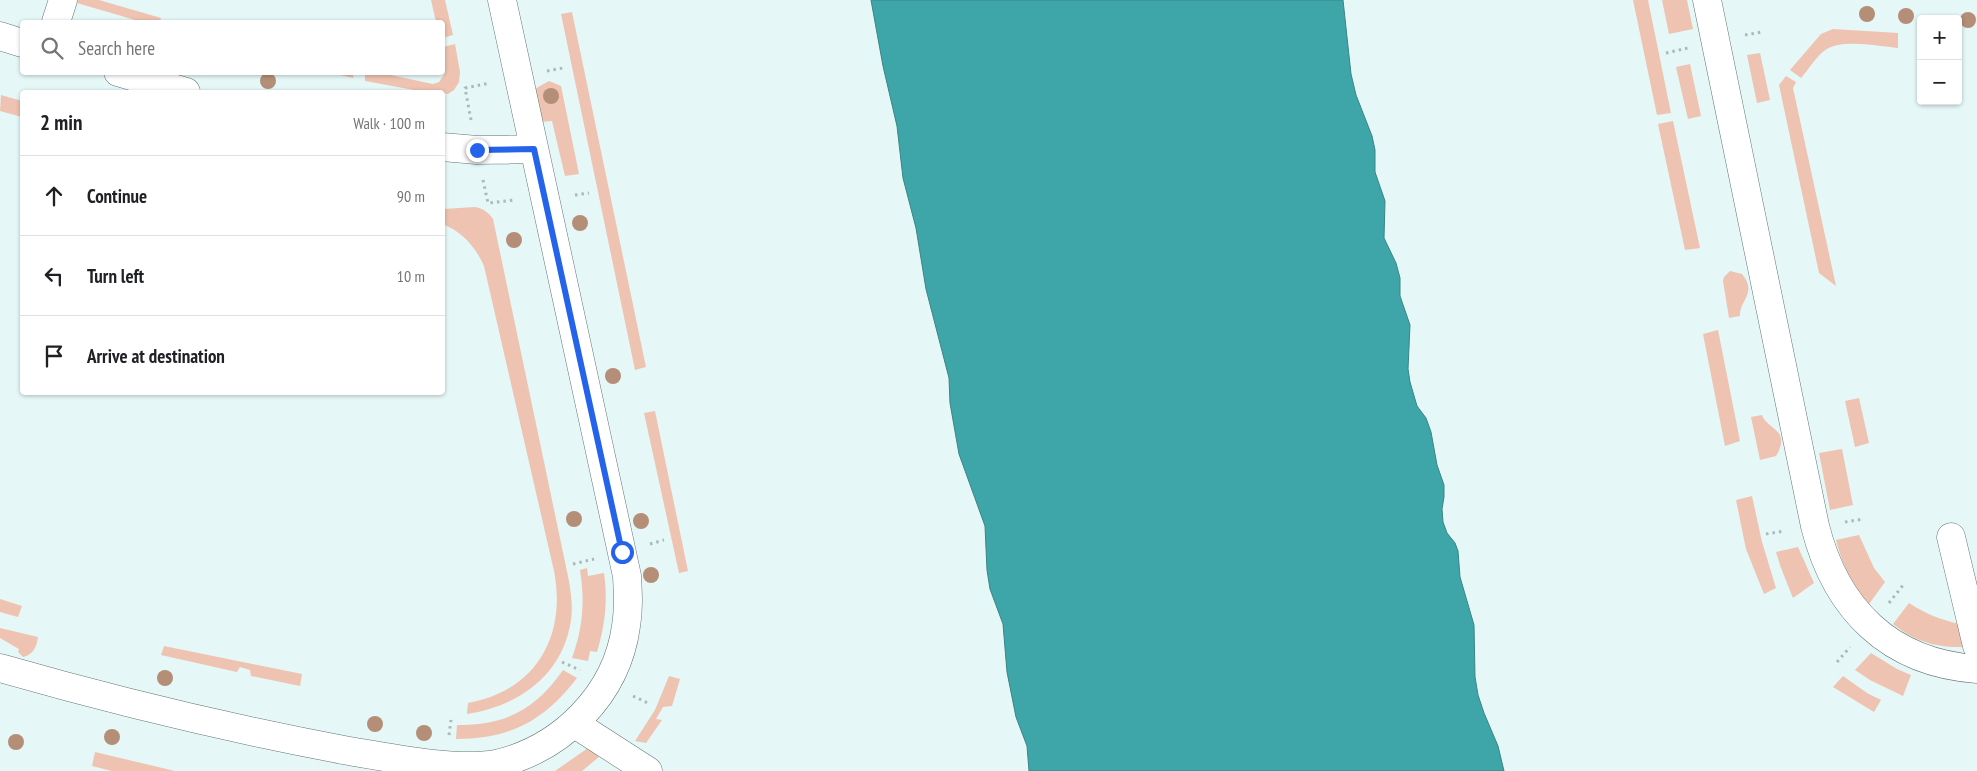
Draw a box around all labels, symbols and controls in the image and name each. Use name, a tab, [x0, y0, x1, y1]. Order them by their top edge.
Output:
map controls	[1917, 15, 1962, 105]
button: +	[1917, 15, 1962, 60]
search box	[20, 20, 445, 75]
icon: search	[38, 34, 66, 62]
text: Search here	[78, 36, 155, 60]
button: −	[1917, 60, 1962, 105]
text: 2 min	[40, 109, 82, 136]
text: Walk · 100 m	[353, 113, 425, 133]
route end	[466, 139, 489, 162]
icon: ahead	[40, 182, 68, 210]
text: Continue	[87, 184, 147, 208]
text: 90 m	[397, 186, 425, 206]
icon: left	[40, 262, 68, 290]
text: Turn left	[87, 264, 144, 288]
text: 10 m	[397, 266, 425, 286]
icon: arrive	[40, 342, 68, 370]
text: Arrive at destination	[87, 344, 225, 368]
route start	[611, 541, 634, 564]

